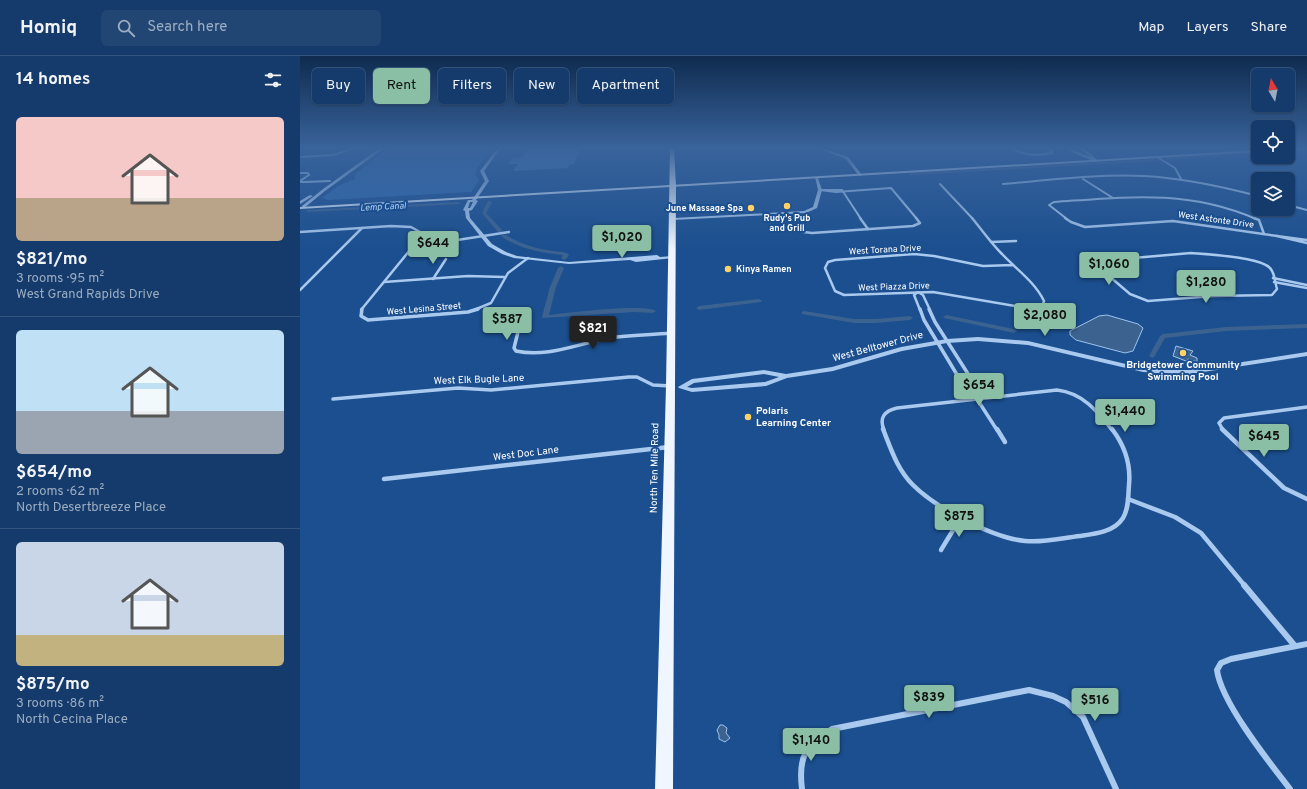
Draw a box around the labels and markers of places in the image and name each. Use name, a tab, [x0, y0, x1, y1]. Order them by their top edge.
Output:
marker: Rudy's Pub and Grill	[782, 201, 792, 211]
place label: June Massage Spa	[666, 203, 743, 214]
marker: June Massage Spa	[746, 203, 756, 213]
place label: Rudy's Pub and Grill	[764, 213, 810, 234]
pin: $1,020	[589, 225, 655, 259]
pin: $644	[409, 231, 457, 265]
pin: $1,060	[1076, 252, 1142, 286]
marker: Kinya Ramen	[723, 264, 733, 274]
place label: Kinya Ramen	[736, 264, 792, 275]
pin: $1,280	[1173, 270, 1239, 304]
pin: $2,080	[1012, 303, 1078, 337]
pin: $587	[483, 307, 531, 341]
pin: $821	[569, 316, 617, 350]
marker: Bridgetower Community Swimming Pool	[1178, 348, 1188, 358]
place label: Bridgetower Community Swimming Pool	[1126, 359, 1240, 384]
pin: $654	[955, 373, 1003, 407]
pin: $1,440	[1092, 399, 1158, 433]
place label: Polaris Learning Center	[756, 405, 832, 430]
marker: Polaris Learning Center	[743, 412, 753, 422]
pin: $645	[1240, 424, 1288, 458]
pin: $875	[935, 504, 983, 538]
pin: $839	[905, 685, 953, 719]
pin: $516	[1071, 688, 1119, 722]
pin: $1,140	[778, 728, 844, 762]

